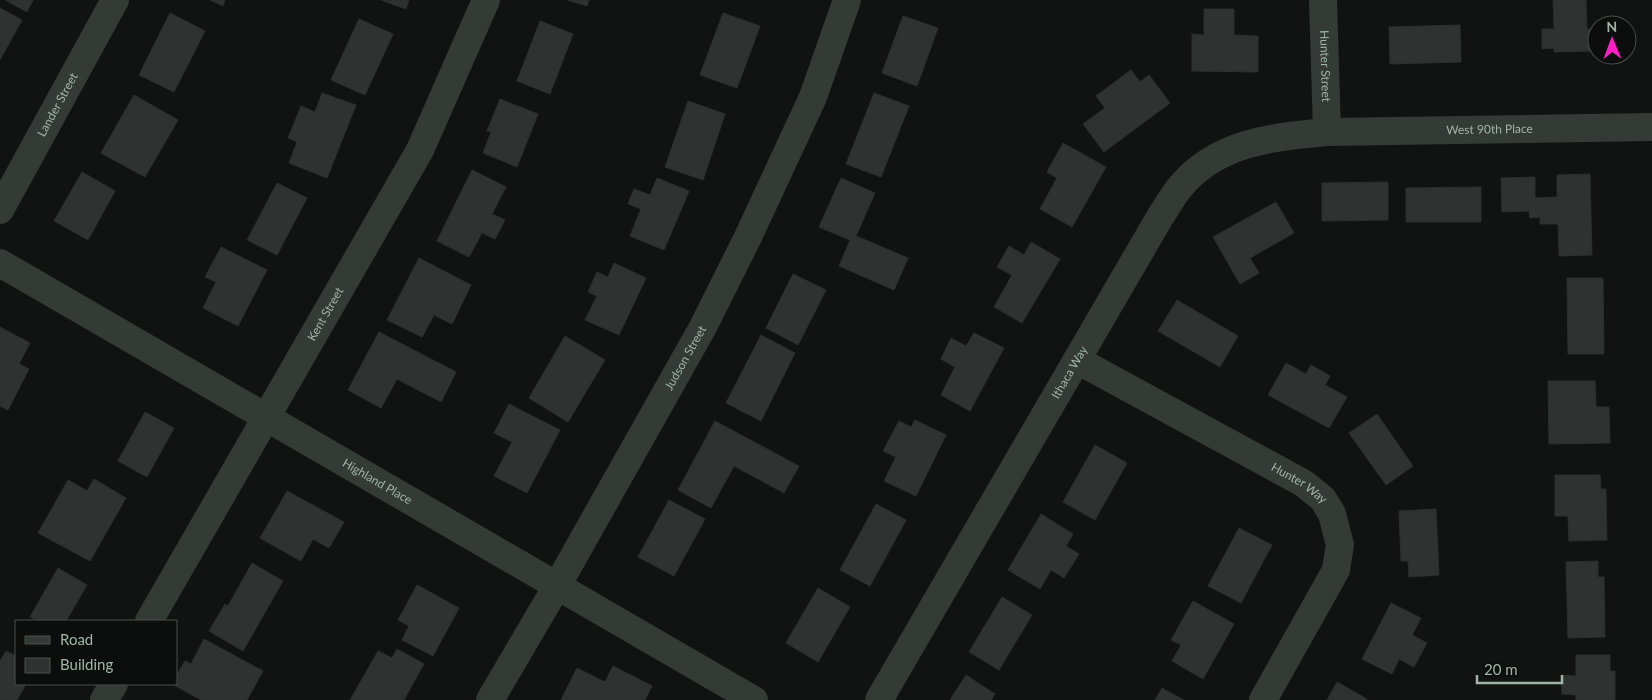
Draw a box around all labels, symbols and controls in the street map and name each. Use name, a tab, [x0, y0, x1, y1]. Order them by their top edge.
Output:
north arrow	[1587, 15, 1637, 65]
text: N	[1606, 18, 1617, 35]
street label: Hunter Street	[1317, 30, 1334, 103]
street label: Lander Street	[34, 69, 81, 139]
street label: West 90th Place	[1446, 121, 1533, 137]
street label: Kent Street	[304, 284, 347, 343]
street label: Judson Street	[661, 322, 710, 393]
street label: Ithaca Way	[1048, 342, 1091, 401]
street label: Highland Place	[340, 455, 415, 507]
street label: Hunter Way	[1269, 459, 1331, 507]
legend	[15, 620, 178, 685]
text: Road	[60, 630, 93, 648]
scale bar	[1477, 652, 1562, 684]
text: Building	[60, 655, 113, 673]
text: 20 m	[1484, 660, 1518, 678]

